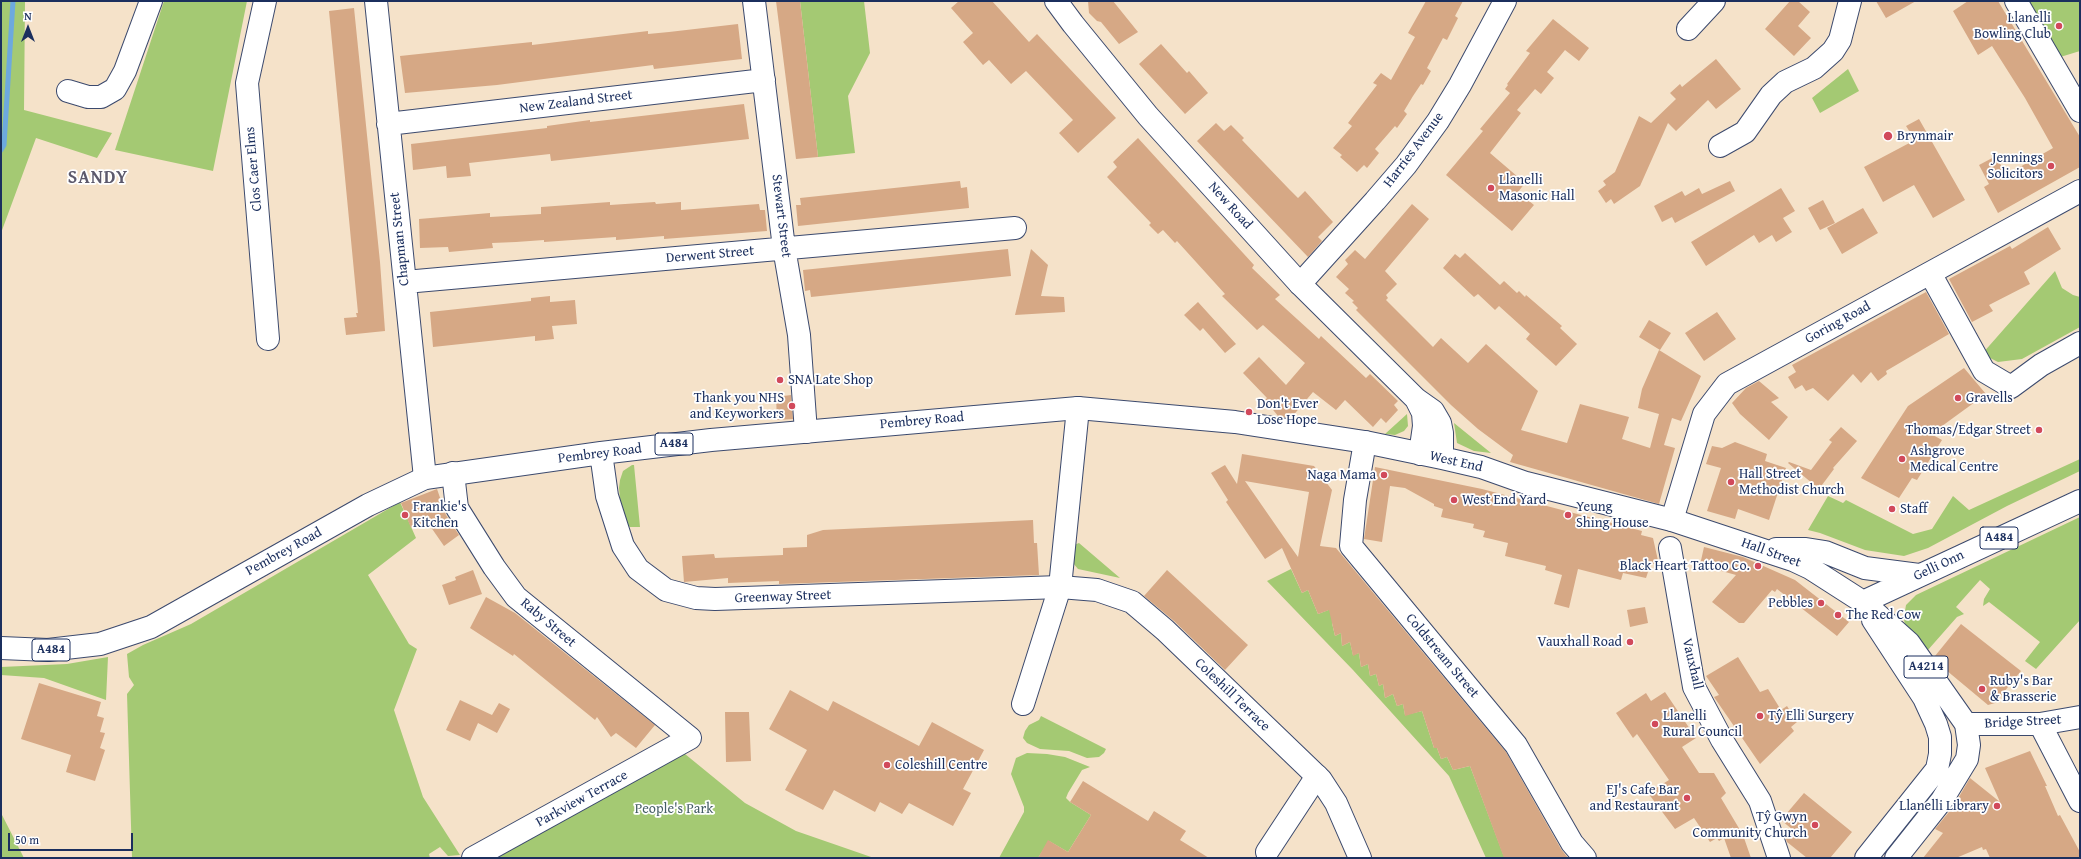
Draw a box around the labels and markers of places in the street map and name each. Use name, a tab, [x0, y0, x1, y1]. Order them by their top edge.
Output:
place label: Llanelli Bowling Club	[1974, 10, 2051, 42]
marker: Llanelli Bowling Club	[2054, 21, 2064, 31]
place label: Brynmair	[1897, 128, 1953, 144]
marker: Brynmair	[1882, 130, 1894, 142]
place label: Jennings Solicitors	[1988, 150, 2043, 182]
marker: Jennings Solicitors	[2046, 161, 2056, 171]
place label: Llanelli Masonic Hall	[1499, 172, 1575, 204]
marker: Llanelli Masonic Hall	[1486, 183, 1496, 193]
place label: SNA Late Shop	[788, 372, 873, 388]
marker: SNA Late Shop	[775, 375, 785, 385]
place label: Thank you NHS and Keyworkers	[690, 390, 784, 422]
place label: Gravells	[1966, 390, 2013, 406]
marker: Gravells	[1953, 393, 1963, 403]
place label: Don't Ever Lose Hope	[1257, 396, 1318, 428]
marker: Thank you NHS and Keyworkers	[787, 401, 797, 411]
marker: Don't Ever Lose Hope	[1244, 407, 1254, 417]
place label: Thomas/Edgar Street	[1906, 422, 2031, 438]
marker: Thomas/Edgar Street	[2034, 425, 2044, 435]
place label: Ashgrove Medical Centre	[1910, 443, 1998, 476]
marker: Ashgrove Medical Centre	[1897, 454, 1907, 464]
place label: Hall Street Methodist Church	[1739, 466, 1844, 498]
place label: Naga Mama	[1307, 467, 1376, 483]
marker: Naga Mama	[1379, 470, 1389, 480]
marker: Hall Street Methodist Church	[1726, 477, 1736, 487]
place label: West End Yard	[1462, 492, 1546, 508]
marker: West End Yard	[1449, 495, 1459, 505]
place label: Frankie's Kitchen	[413, 499, 467, 532]
place label: Yeung Shing House	[1576, 499, 1649, 532]
place label: Staff	[1900, 501, 1927, 517]
marker: Staff	[1887, 504, 1897, 514]
marker: Frankie's Kitchen	[400, 510, 410, 520]
marker: Yeung Shing House	[1563, 510, 1573, 520]
place label: Black Heart Tattoo Co.	[1620, 558, 1750, 574]
marker: Black Heart Tattoo Co.	[1753, 561, 1763, 571]
place label: Pebbles	[1768, 595, 1813, 611]
marker: Pebbles	[1816, 598, 1826, 608]
place label: The Red Cow	[1846, 607, 1921, 623]
marker: The Red Cow	[1833, 610, 1843, 620]
place label: Vauxhall Road	[1538, 634, 1622, 650]
marker: Vauxhall Road	[1625, 637, 1635, 647]
place label: Ruby's Bar & Brasserie	[1990, 673, 2057, 706]
marker: Ruby's Bar & Brasserie	[1977, 684, 1987, 694]
place label: Llanelli Rural Council	[1663, 708, 1742, 740]
place label: Tŷ Elli Surgery	[1768, 708, 1854, 724]
marker: Tŷ Elli Surgery	[1755, 711, 1765, 721]
marker: Llanelli Rural Council	[1650, 719, 1660, 729]
place label: Coleshill Centre	[895, 757, 988, 773]
marker: Coleshill Centre	[882, 760, 892, 770]
place label: EJ's Cafe Bar and Restaurant	[1590, 782, 1679, 814]
marker: EJ's Cafe Bar and Restaurant	[1682, 793, 1692, 803]
place label: Llanelli Library	[1899, 798, 1989, 814]
marker: Llanelli Library	[1992, 801, 2002, 811]
place label: Tŷ Gwyn Community Church	[1693, 809, 1807, 842]
marker: Tŷ Gwyn Community Church	[1810, 820, 1820, 830]

